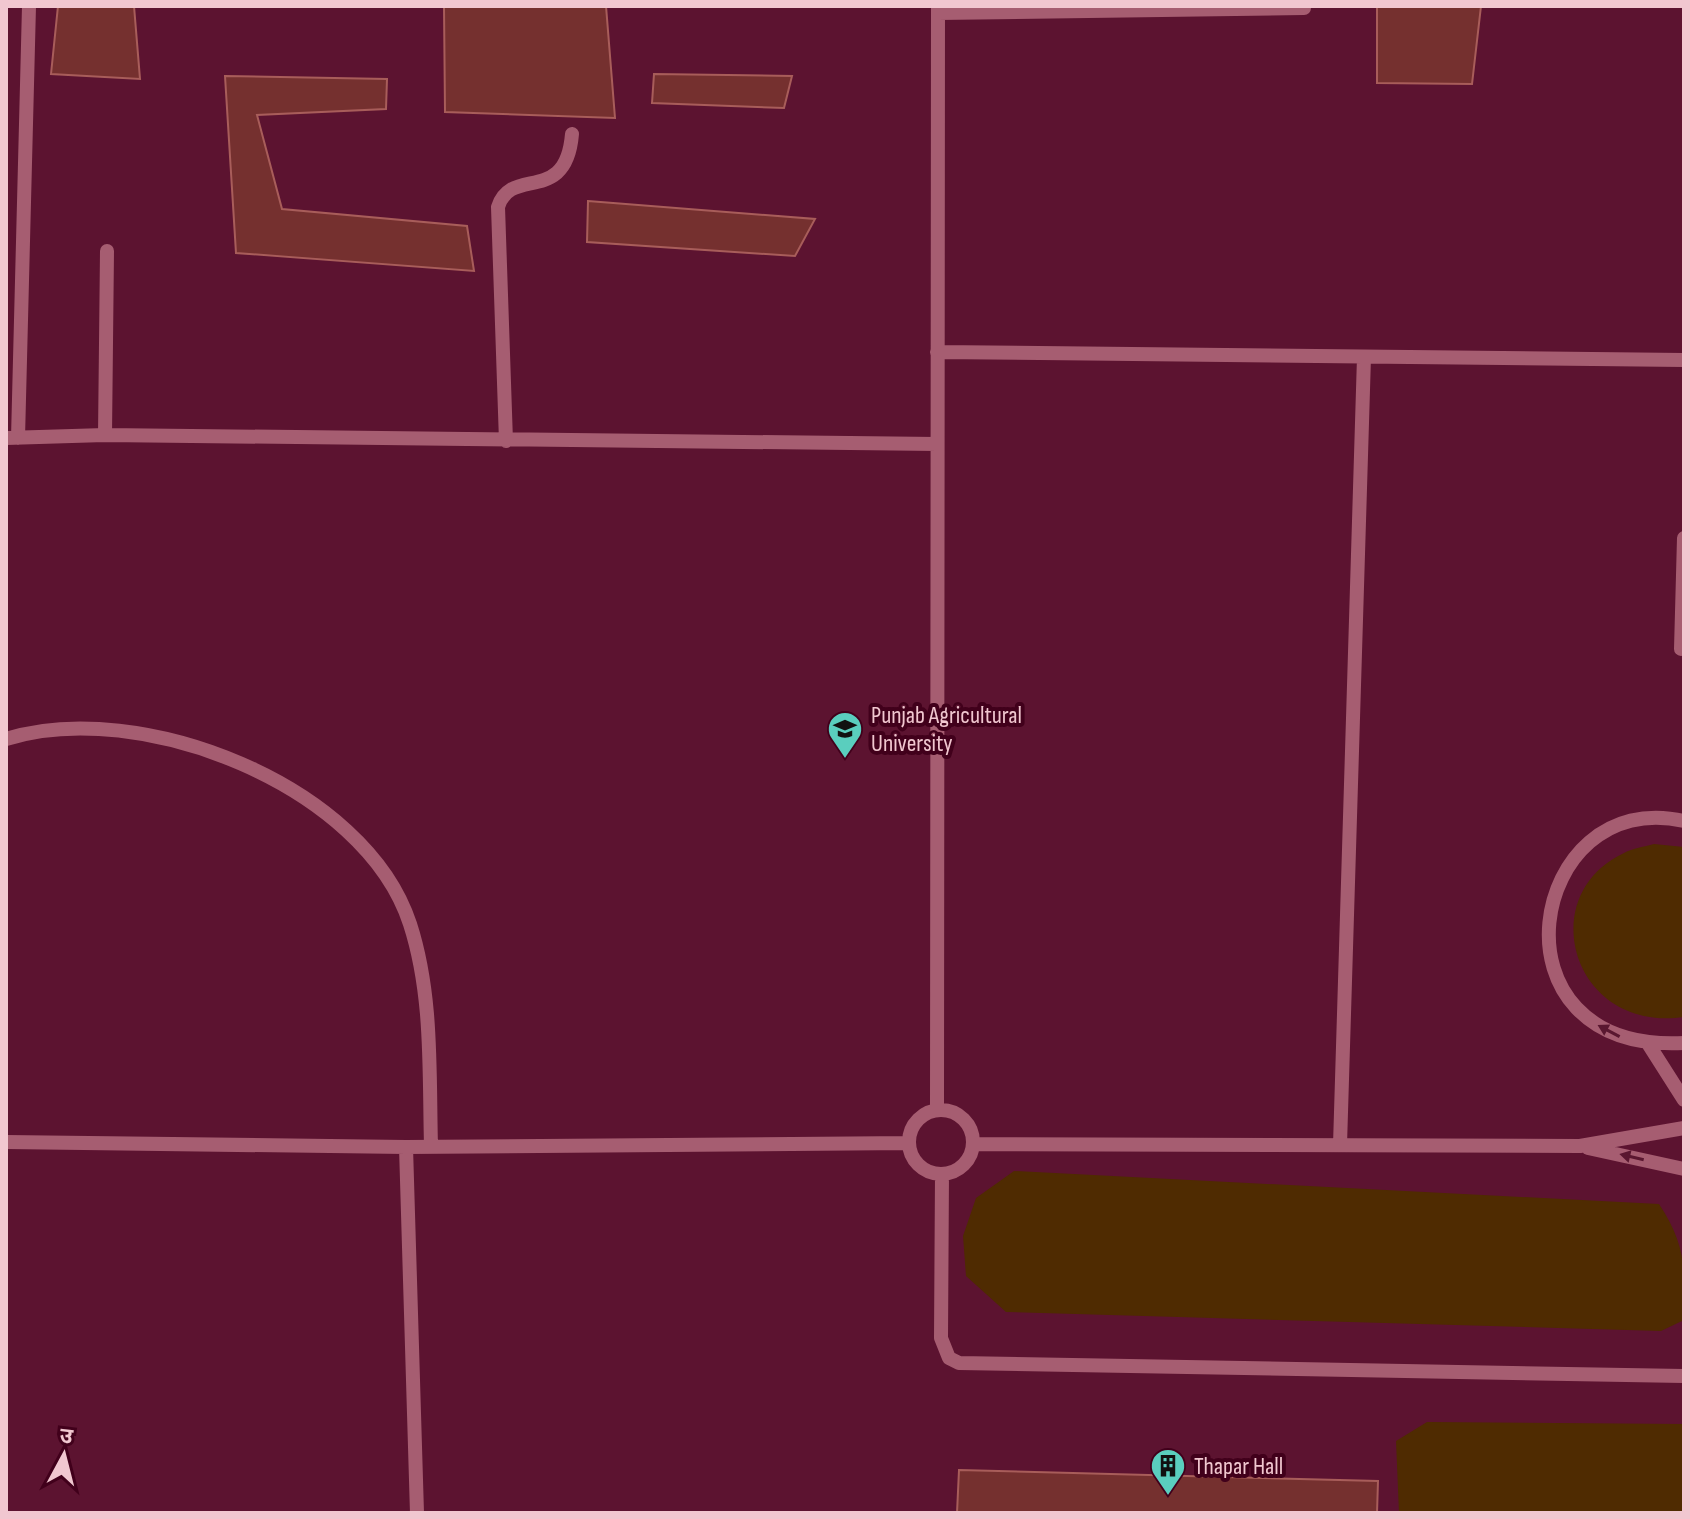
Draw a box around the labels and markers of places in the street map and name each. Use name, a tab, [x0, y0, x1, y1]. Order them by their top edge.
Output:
place label: Punjab Agricultural University	[871, 701, 1022, 758]
school or university icon: Punjab Agricultural University	[826, 710, 864, 760]
building icon: Thapar Hall	[1149, 1447, 1187, 1497]
place label: Thapar Hall	[1194, 1452, 1283, 1481]

